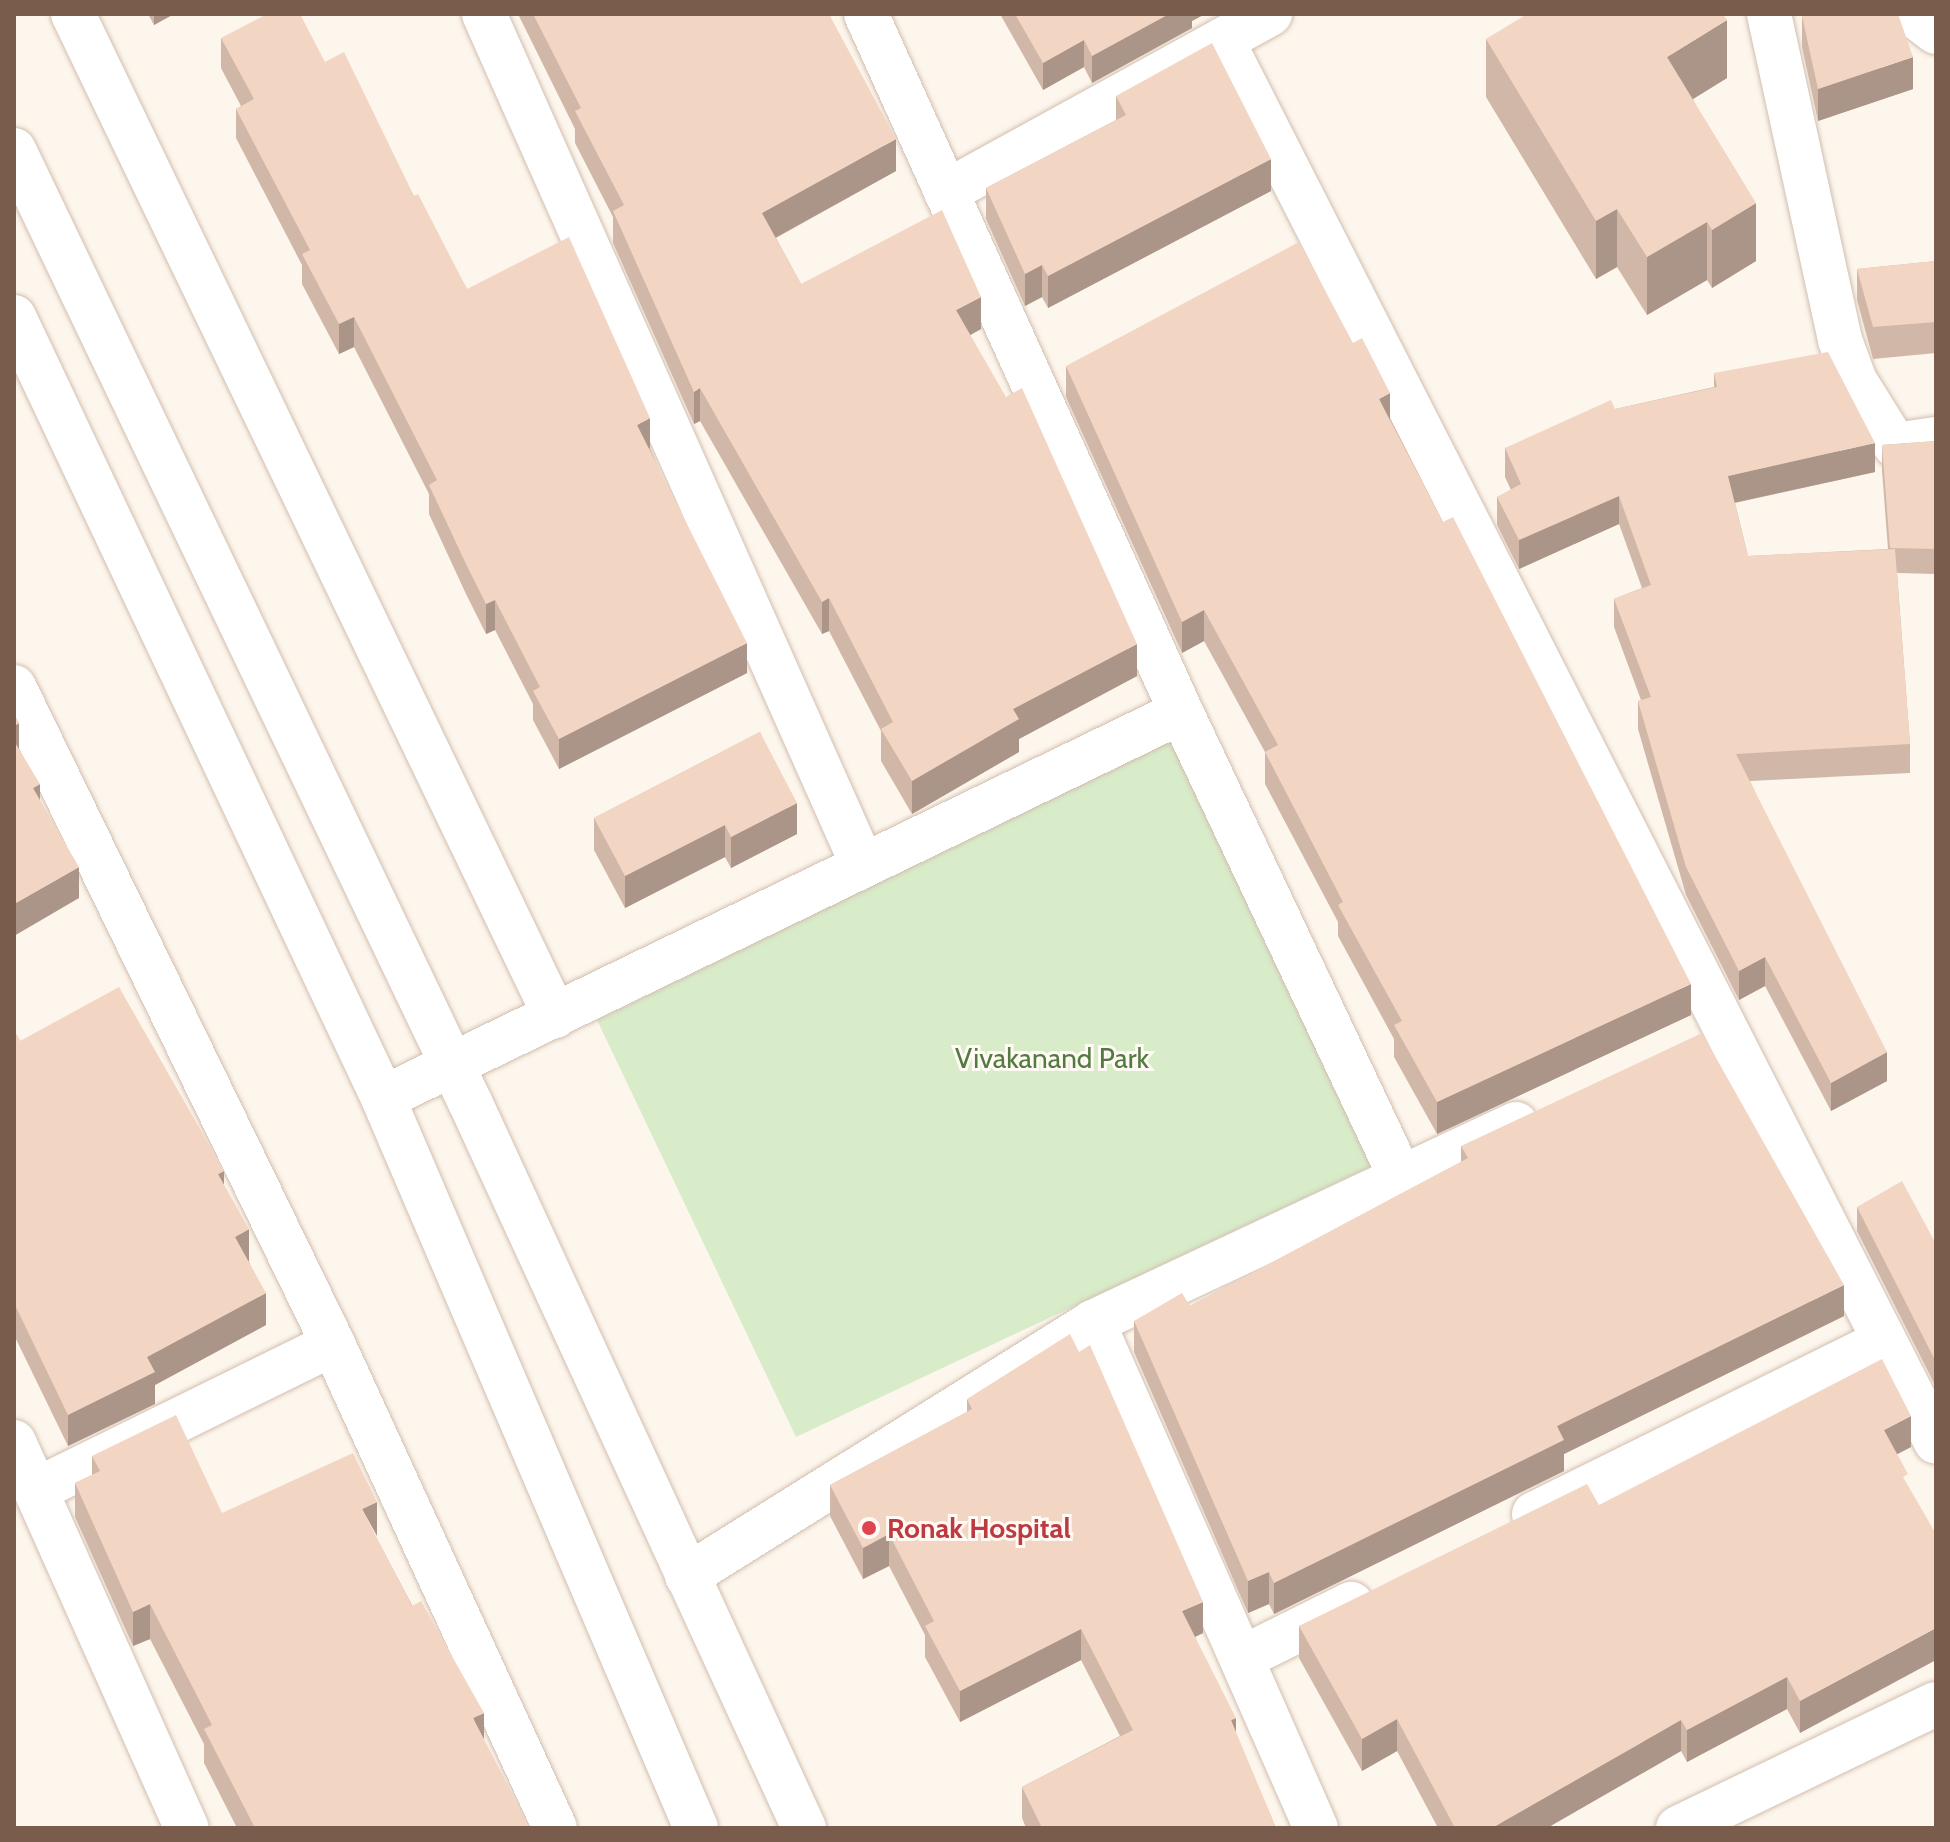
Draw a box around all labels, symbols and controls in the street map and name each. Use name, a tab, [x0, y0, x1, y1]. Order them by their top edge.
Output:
park label: Vivakanand Park	[955, 1041, 1149, 1075]
place label: Ronak Hospital	[887, 1511, 1071, 1545]
marker: Ronak Hospital	[858, 1517, 880, 1539]

